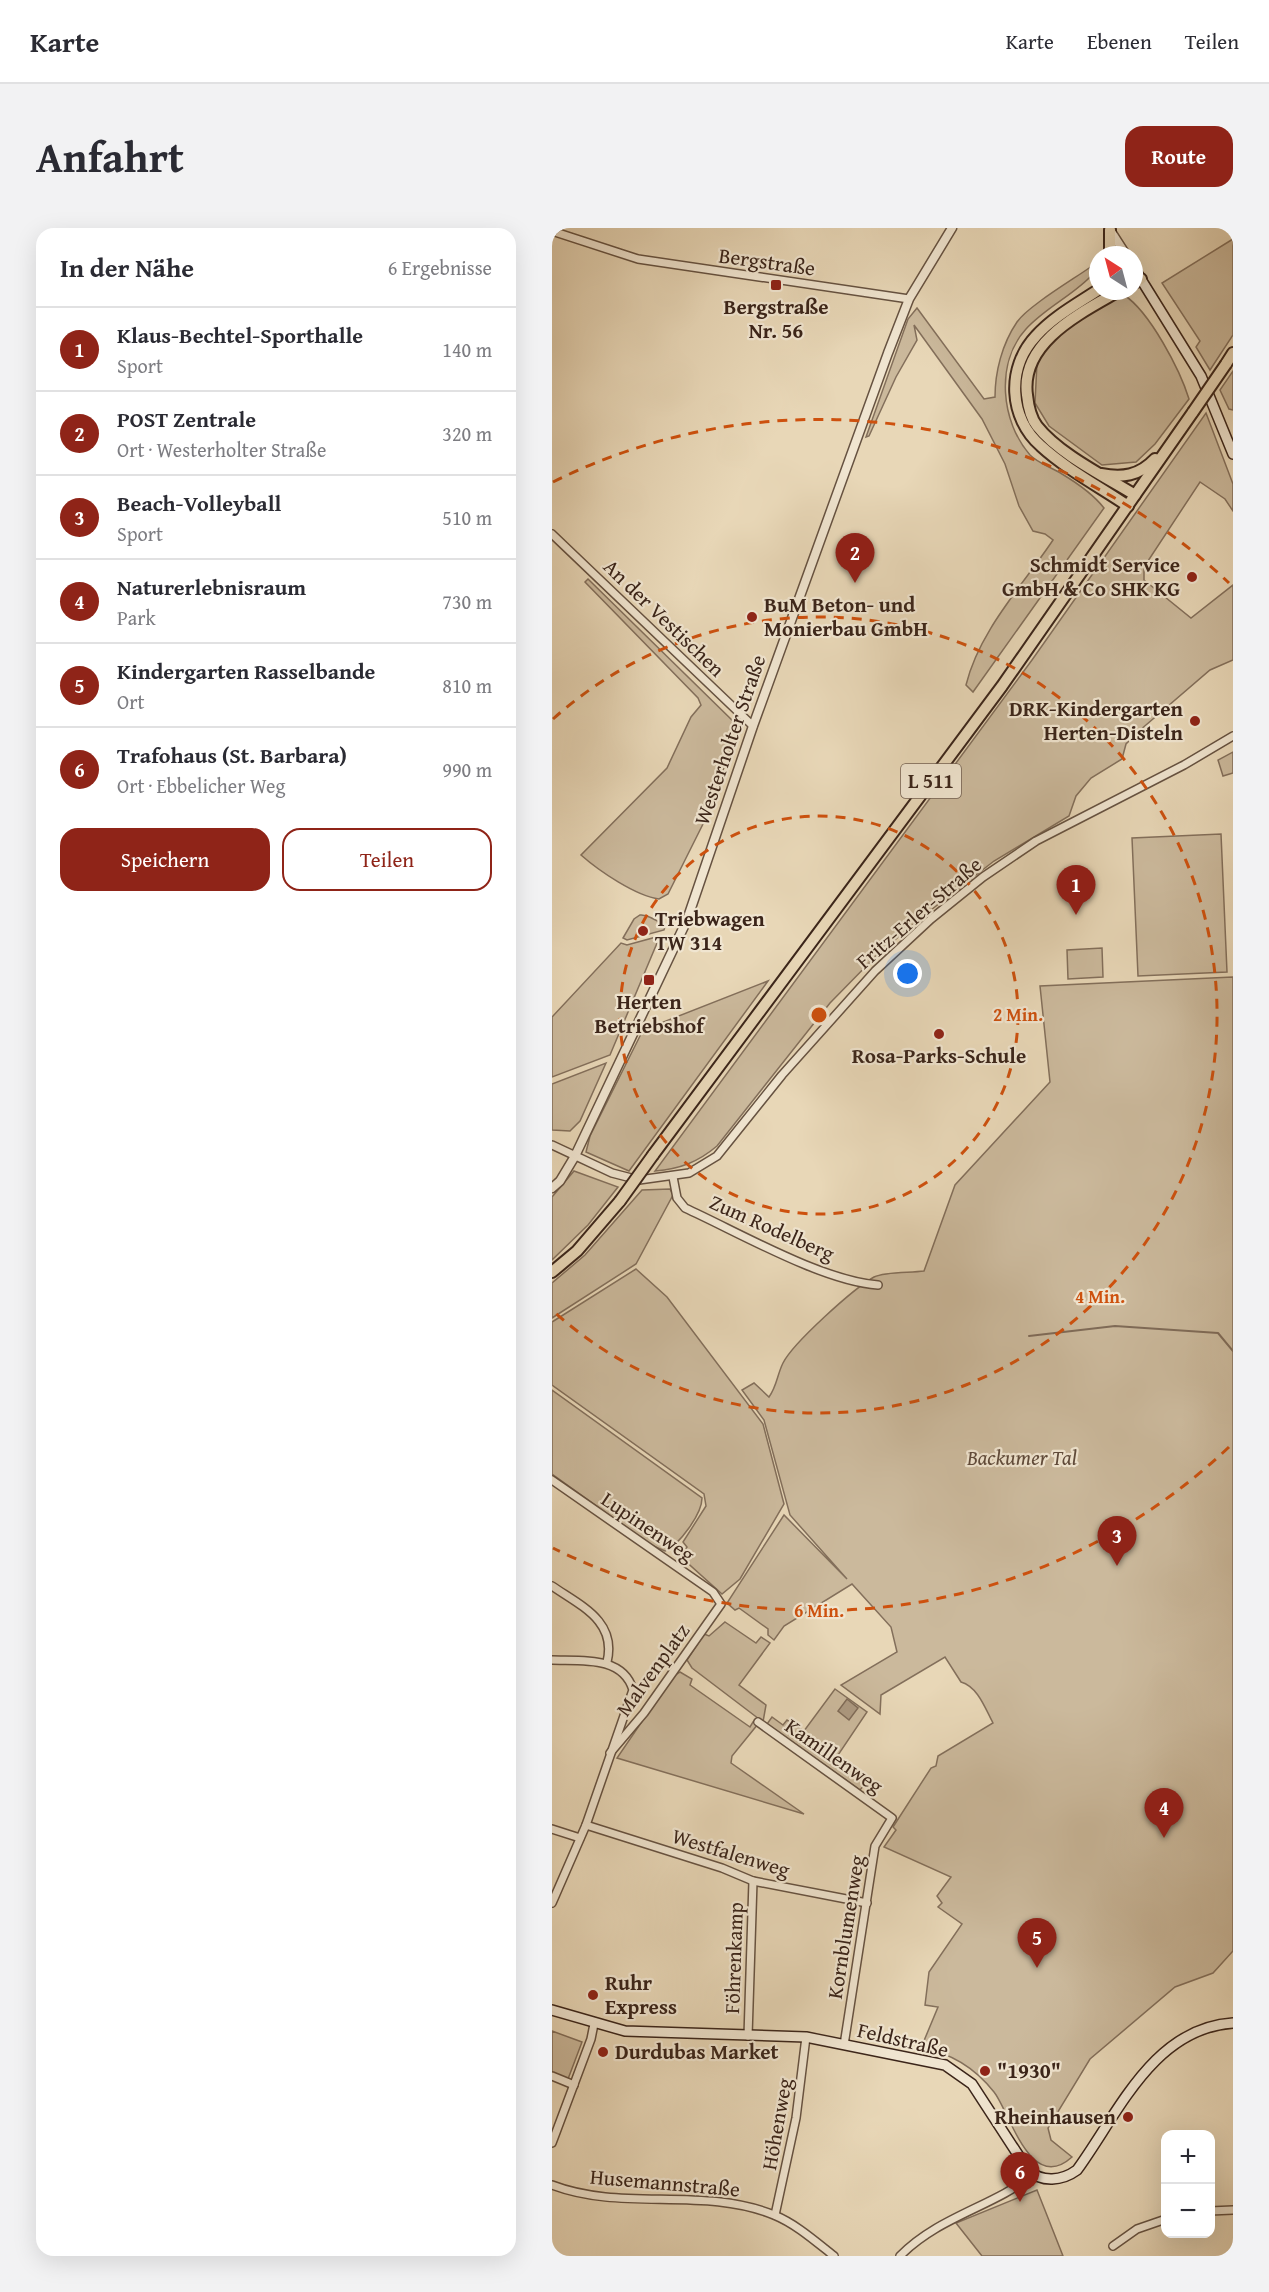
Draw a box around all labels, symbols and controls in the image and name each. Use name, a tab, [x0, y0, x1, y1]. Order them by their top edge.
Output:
text: Karte	[30, 21, 99, 62]
text: Karte	[1006, 26, 1054, 57]
text: Ebenen	[1087, 26, 1152, 57]
text: Teilen	[1185, 26, 1239, 57]
text: Anfahrt	[36, 126, 184, 187]
button: Route	[1125, 126, 1233, 187]
street label: Bergstraße	[717, 239, 817, 284]
north arrow	[1089, 246, 1143, 300]
text: In der Nähe	[60, 248, 194, 287]
text: 6 Ergebnisse	[388, 253, 492, 282]
marker: Bergstraße Nr. 56	[769, 278, 783, 292]
place label: Bergstraße Nr. 56	[723, 291, 829, 346]
text: Klaus-Bechtel-Sporthalle	[117, 319, 363, 351]
text: 1	[74, 335, 85, 364]
text: 140 m	[442, 335, 492, 364]
text: Sport	[117, 351, 163, 380]
text: POST Zentrale	[117, 403, 256, 435]
text: 2	[74, 419, 85, 448]
text: 320 m	[442, 419, 492, 448]
text: Ort · Westerholter Straße	[117, 435, 326, 464]
text: Beach-Volleyball	[117, 487, 281, 519]
text: 3	[74, 503, 85, 532]
text: 510 m	[442, 503, 492, 532]
text: Sport	[117, 519, 163, 548]
pin: 2	[836, 534, 874, 583]
place label: Schmidt Service GmbH & Co SHK KG	[1002, 549, 1180, 604]
street label: An der Vestischen	[597, 552, 732, 684]
marker: Schmidt Service GmbH & Co SHK KG	[1185, 570, 1199, 584]
text: Naturerlebnisraum	[117, 571, 306, 603]
text: 4	[74, 587, 85, 616]
text: 730 m	[442, 587, 492, 616]
place label: BuM Beton- und Monierbau GmbH	[764, 589, 928, 644]
text: Park	[117, 603, 156, 632]
marker: BuM Beton- und Monierbau GmbH	[745, 610, 759, 624]
street label: Westerholter Straße	[686, 650, 773, 829]
text: Kindergarten Rasselbande	[117, 655, 375, 687]
text: 5	[74, 671, 85, 700]
text: 810 m	[442, 671, 492, 700]
text: Ort	[117, 687, 144, 716]
place label: DRK-Kindergarten Herten-Disteln	[1009, 693, 1184, 748]
marker: DRK-Kindergarten Herten-Disteln	[1188, 714, 1202, 728]
text: Trafohaus (St. Barbara)	[117, 739, 347, 771]
text: 6	[74, 755, 85, 784]
text: 990 m	[442, 755, 492, 784]
road number: L 511	[901, 764, 961, 798]
text: Ort · Ebbelicher Weg	[117, 771, 285, 800]
button: Speichern	[60, 828, 270, 891]
button: Teilen	[282, 828, 492, 891]
street label: Fritz-Erler-Straße	[849, 849, 988, 976]
pin: 1	[1056, 866, 1096, 915]
place label: Triebwagen TW 314	[655, 903, 765, 958]
marker: Triebwagen TW 314	[636, 924, 650, 938]
your location	[893, 959, 922, 988]
marker: Herten Betriebshof	[642, 973, 656, 987]
place label: Herten Betriebshof	[594, 986, 706, 1041]
text: 2 Min.	[993, 1001, 1043, 1028]
centre of rings	[809, 1005, 829, 1025]
marker: Rosa-Parks-Schule	[932, 1027, 946, 1041]
place label: Rosa-Parks-Schule	[852, 1040, 1026, 1071]
street label: Zum Rodelberg	[705, 1186, 840, 1269]
text: 4 Min.	[1075, 1283, 1125, 1310]
park label: Backumer Tal	[966, 1442, 1077, 1473]
street label: Lupinenweg	[595, 1484, 702, 1570]
pin: 3	[1098, 1516, 1136, 1566]
text: 6 Min.	[794, 1597, 844, 1624]
street label: Malvenplatz	[608, 1617, 697, 1723]
street label: Kamillenweg	[779, 1710, 890, 1801]
pin: 4	[1144, 1788, 1184, 1838]
street label: Westfalenweg	[668, 1820, 794, 1885]
street label: Kornblumenweg	[819, 1852, 872, 2001]
street label: Föhrenkamp	[716, 1902, 751, 2014]
pin: 5	[1018, 1918, 1056, 1968]
place label: Ruhr Express	[605, 1967, 677, 2022]
marker: Ruhr Express	[586, 1988, 600, 2002]
street label: Feldstraße	[854, 2014, 952, 2065]
place label: Durdubas Market	[615, 2036, 778, 2067]
marker: Durdubas Market	[596, 2045, 610, 2059]
place label: "1930"	[997, 2055, 1061, 2086]
marker: "1930"	[978, 2064, 992, 2078]
street label: Höhenweg	[753, 2075, 800, 2172]
place label: Rheinhausen	[994, 2101, 1117, 2132]
marker: Rheinhausen	[1121, 2110, 1135, 2124]
map controls	[1161, 2130, 1215, 2238]
button: +	[1161, 2130, 1215, 2184]
pin: 6	[1000, 2152, 1040, 2202]
street label: Husemannstraße	[589, 2161, 741, 2205]
button: −	[1161, 2184, 1215, 2238]

